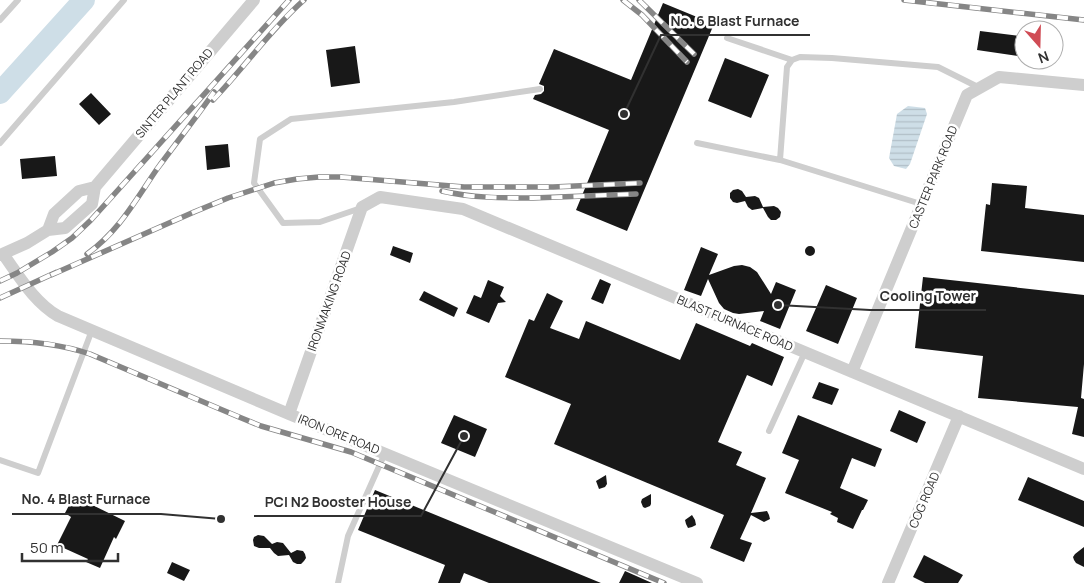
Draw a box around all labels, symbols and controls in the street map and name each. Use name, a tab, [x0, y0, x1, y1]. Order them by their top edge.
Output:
callout: No. 6 Blast Furnace	[661, 6, 810, 35]
text: No. 6 Blast Furnace	[670, 11, 800, 30]
north arrow	[1014, 20, 1064, 70]
street label: SINTER PLANT ROAD	[131, 44, 217, 142]
text: N	[1036, 47, 1052, 68]
street label: CASTER PARK ROAD	[905, 123, 961, 231]
street label: IRONMAKING ROAD	[303, 248, 355, 354]
callout: Cooling Tower	[870, 281, 986, 310]
text: Cooling Tower	[880, 286, 977, 305]
street label: BLAST FURNACE ROAD	[674, 291, 796, 355]
street label: IRON ORE ROAD	[296, 410, 382, 458]
street label: COG ROAD	[904, 469, 944, 531]
callout: No. 4 Blast Furnace	[12, 485, 161, 514]
callout: PCI N2 Booster House	[254, 487, 421, 516]
text: No. 4 Blast Furnace	[22, 489, 150, 508]
text: PCI N2 Booster House	[265, 492, 411, 511]
scale bar	[22, 530, 119, 562]
text: 50 m	[30, 537, 64, 558]

